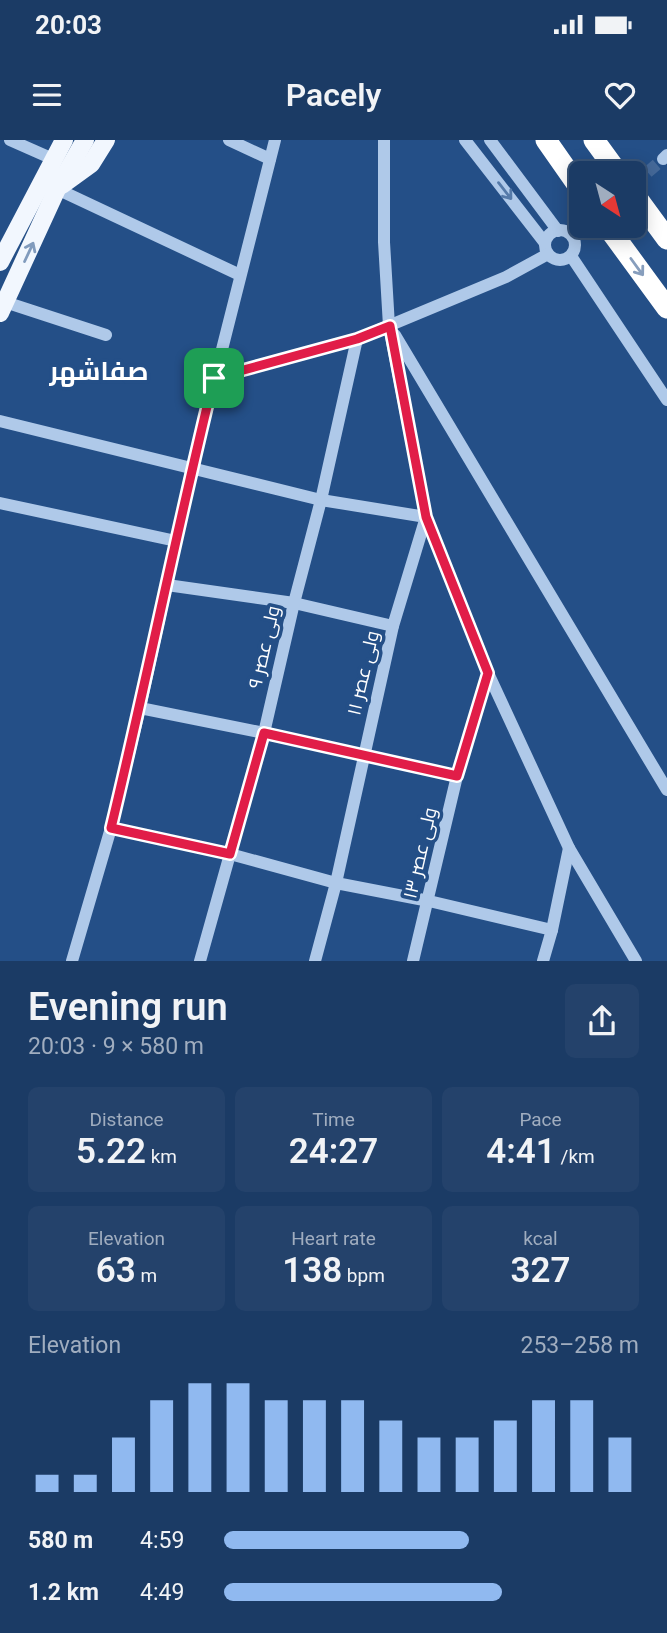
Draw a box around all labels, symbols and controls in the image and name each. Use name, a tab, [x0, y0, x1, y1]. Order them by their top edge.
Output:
text: 20:03	[35, 10, 102, 40]
icon: menu	[28, 76, 66, 114]
text: Pacely	[286, 76, 381, 114]
icon: heart	[601, 76, 639, 114]
north arrow	[569, 161, 646, 238]
map controls	[569, 161, 646, 238]
one-way arrow	[498, 182, 513, 200]
one-way arrow	[23, 242, 36, 263]
one-way arrow	[630, 257, 644, 276]
pin	[184, 348, 244, 408]
district label: صفاشهر	[49, 356, 148, 387]
icon: arrive	[195, 359, 233, 397]
street label: ولی عصر ۹	[243, 603, 285, 691]
street label: ولی عصر ۱۱	[342, 628, 384, 718]
street label: ولی عصر ۱۳	[398, 805, 442, 901]
button: share	[565, 984, 639, 1058]
text: Evening run	[28, 985, 228, 1029]
text: 20:03 · 9 × 580 m	[28, 1033, 204, 1060]
text: Distance	[90, 1108, 163, 1131]
text: Time	[312, 1108, 355, 1131]
text: Pace	[519, 1108, 562, 1131]
text: 5.22	[76, 1131, 146, 1172]
text: 24:27	[289, 1131, 378, 1172]
text: 4:41	[486, 1131, 556, 1172]
text: km	[146, 1145, 177, 1168]
text: /km	[556, 1145, 595, 1168]
text: Elevation	[88, 1227, 165, 1250]
text: Heart rate	[291, 1227, 376, 1250]
text: kcal	[523, 1227, 558, 1250]
text: 63	[96, 1250, 136, 1291]
text: 138	[282, 1250, 342, 1291]
text: 327	[511, 1250, 571, 1291]
text: m	[136, 1264, 157, 1287]
text: bpm	[342, 1264, 385, 1287]
text: Elevation	[28, 1332, 121, 1359]
text: 253–258 m	[520, 1332, 639, 1359]
text: 580 m	[28, 1527, 93, 1554]
text: 4:59	[140, 1527, 184, 1554]
text: 1.2 km	[28, 1579, 99, 1606]
text: 4:49	[140, 1579, 184, 1606]

